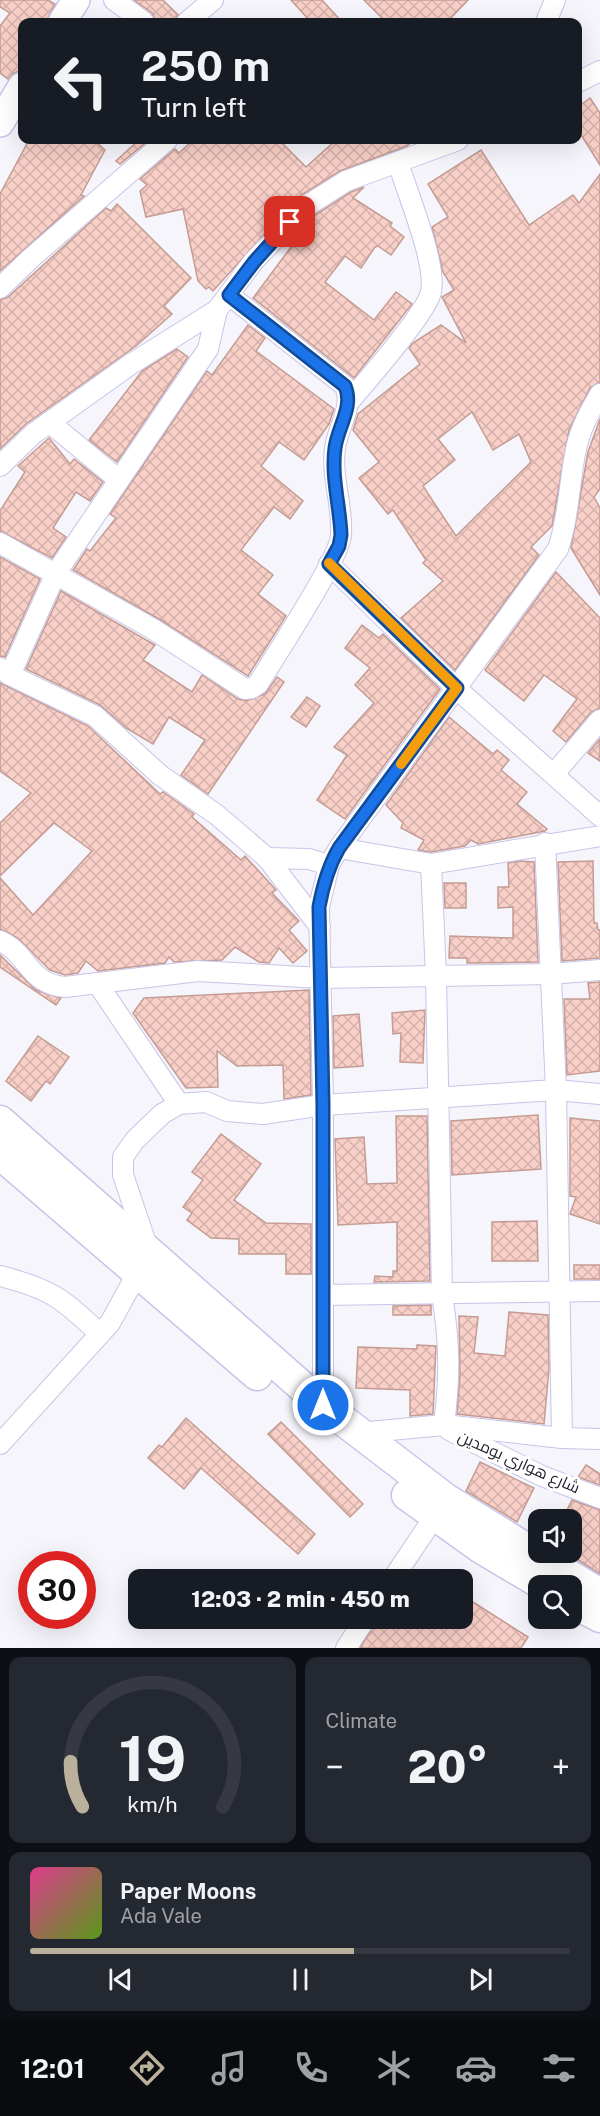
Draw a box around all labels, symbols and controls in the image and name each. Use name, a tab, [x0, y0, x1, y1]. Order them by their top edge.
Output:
text: 250 m	[141, 41, 270, 90]
icon: left	[42, 42, 120, 120]
text: Turn left	[141, 91, 247, 123]
pin	[264, 196, 315, 247]
icon: arrive	[273, 205, 306, 238]
position arrow	[291, 1373, 355, 1437]
street label: شارع هواري بومدين	[453, 1427, 583, 1501]
map controls	[528, 1509, 582, 1629]
button: sound	[528, 1509, 582, 1563]
speed limit sign: 30	[18, 1551, 96, 1629]
button: search	[528, 1575, 582, 1629]
text: 12:03 · 2 min · 450 m	[191, 1586, 410, 1612]
text: Climate	[326, 1709, 397, 1733]
text: 19	[118, 1722, 186, 1795]
text: 20°	[407, 1740, 488, 1793]
text: −	[326, 1748, 344, 1786]
text: +	[552, 1748, 570, 1786]
text: km/h	[127, 1792, 177, 1817]
text: Paper Moons	[120, 1878, 256, 1904]
text: Ada Vale	[120, 1904, 202, 1928]
icon: previous	[104, 1963, 137, 1996]
icon: pause	[284, 1963, 317, 1996]
icon: next	[464, 1963, 497, 1996]
icon: directions	[126, 2047, 168, 2089]
icon: music	[208, 2047, 250, 2089]
icon: phone	[290, 2047, 332, 2089]
icon: climate	[373, 2047, 415, 2089]
icon: car	[455, 2047, 497, 2089]
icon: filters	[538, 2047, 580, 2089]
text: 12:01	[20, 2052, 85, 2084]

